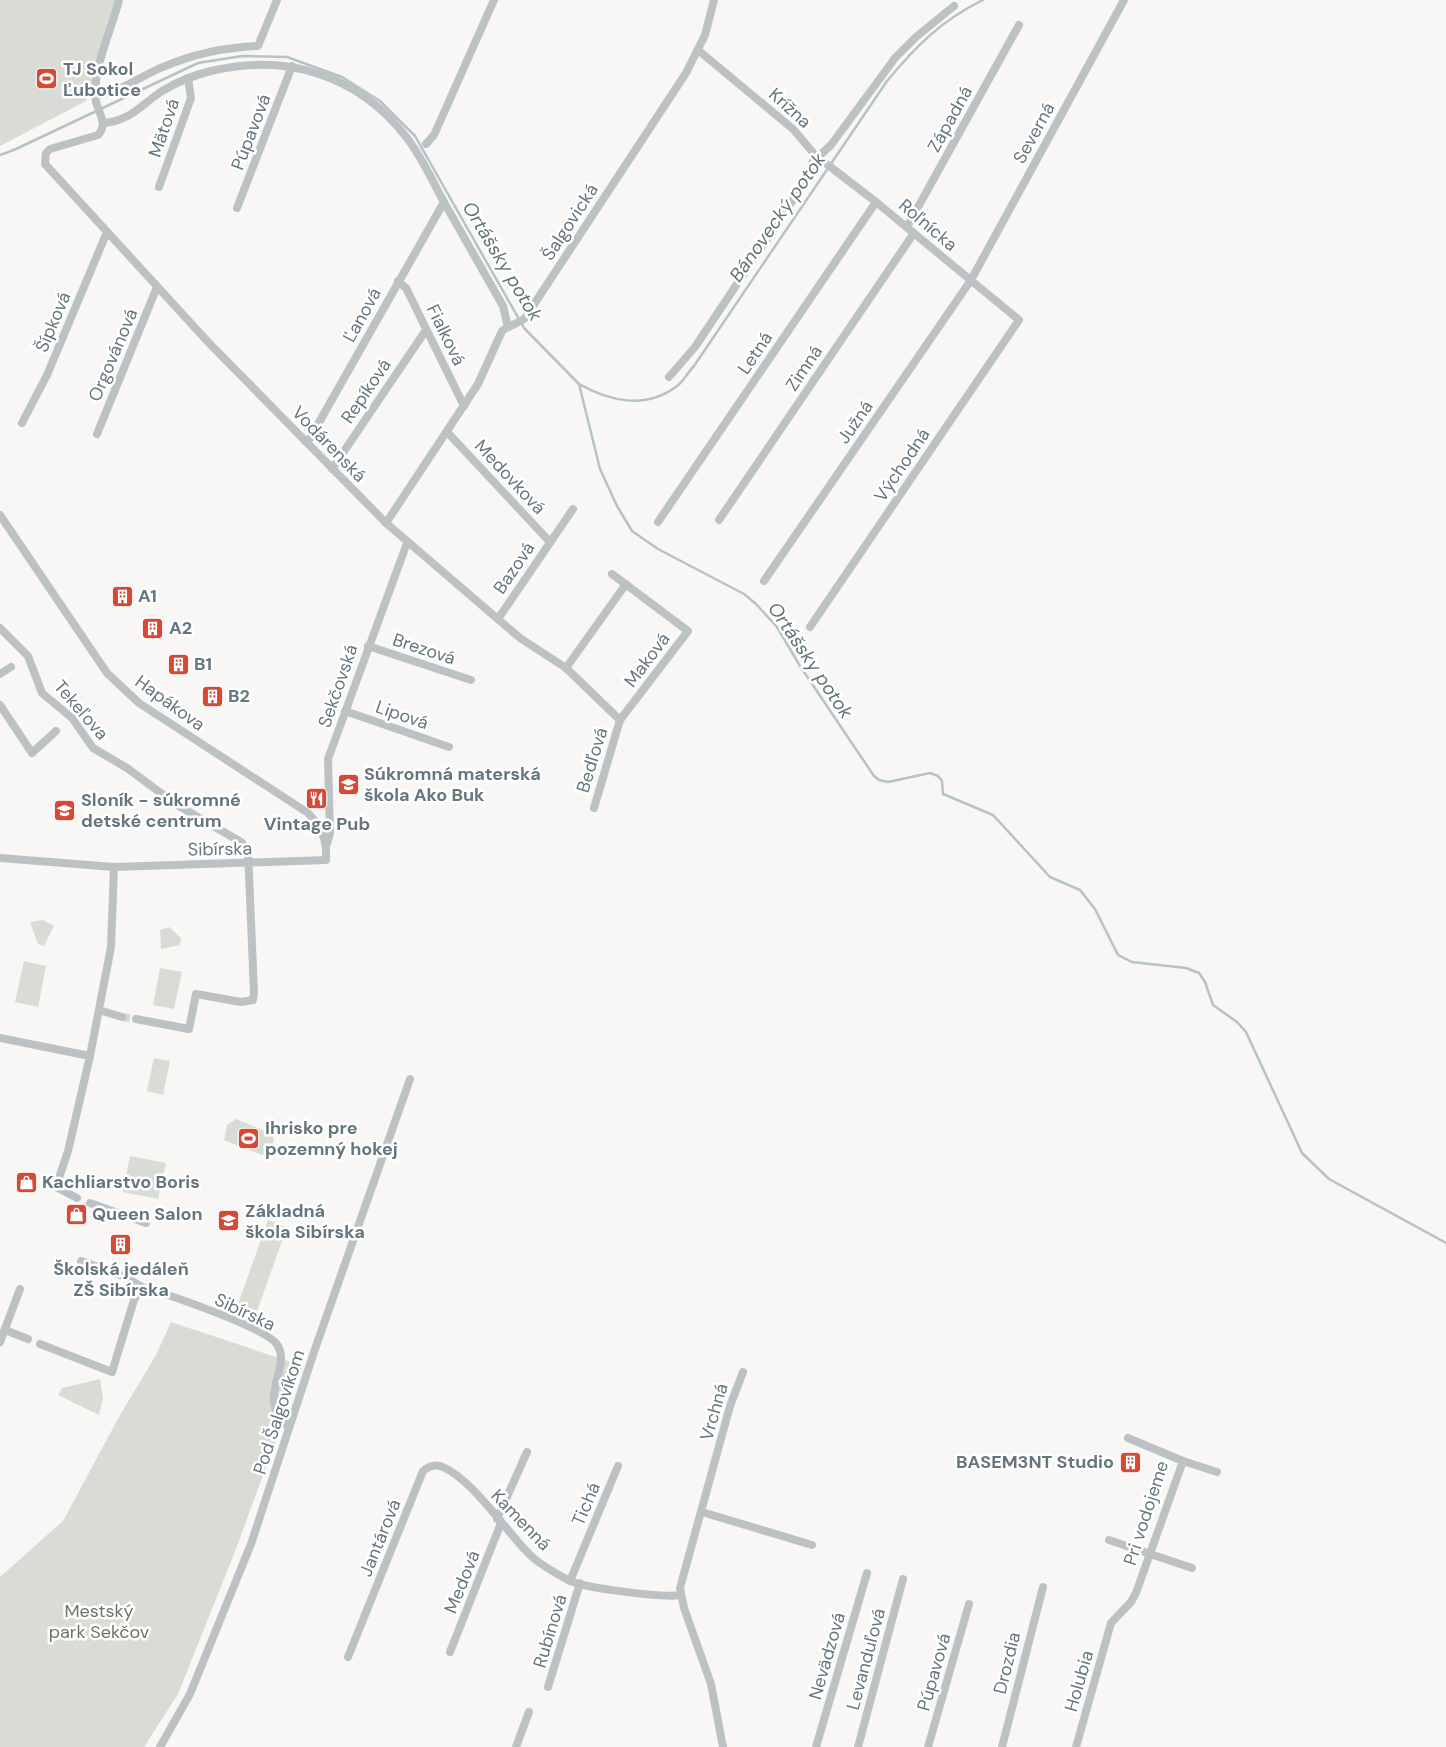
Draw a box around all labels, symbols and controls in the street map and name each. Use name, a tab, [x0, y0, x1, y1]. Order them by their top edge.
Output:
place label: TJ Sokol Ľubotice	[63, 57, 141, 102]
sports icon: TJ Sokol Ľubotice	[35, 67, 59, 91]
street label: Západná	[922, 82, 978, 156]
street label: Krížna	[764, 83, 816, 133]
street label: Púpavová	[226, 91, 276, 173]
street label: Mätová	[143, 95, 185, 161]
street label: Severná	[1007, 98, 1061, 168]
water label: Bánovecký potok	[724, 148, 831, 287]
street label: Šalgovická	[536, 179, 604, 265]
street label: Roľnícka	[894, 193, 962, 257]
water label: Ortášsky potok	[457, 197, 548, 326]
street label: Ľanová	[337, 284, 387, 346]
street label: Šípková	[30, 288, 76, 356]
street label: Fialková	[421, 300, 471, 370]
street label: Orgovánová	[83, 305, 143, 405]
street label: Letná	[732, 327, 778, 379]
street label: Zimná	[780, 340, 828, 396]
street label: Repíková	[336, 354, 396, 428]
street label: Južná	[831, 396, 879, 448]
street label: Vodárenská	[287, 401, 371, 487]
street label: Východná	[869, 423, 935, 507]
street label: Medovková	[469, 434, 551, 520]
street label: Bazová	[488, 537, 540, 599]
building icon: A1	[110, 584, 134, 608]
place label: A1	[138, 584, 157, 608]
water label: Ortášsky potok	[762, 597, 859, 724]
building icon: A2	[141, 616, 165, 640]
place label: A2	[169, 616, 192, 640]
street label: Brezová	[390, 628, 458, 670]
street label: Maková	[619, 628, 675, 692]
street label: Sekčovská	[313, 641, 363, 731]
building icon: B1	[166, 652, 190, 676]
place label: B1	[194, 652, 212, 676]
street label: Hapákova	[130, 670, 210, 736]
street label: Tekeľova	[48, 675, 114, 745]
building icon: B2	[200, 684, 224, 708]
place label: B2	[228, 684, 250, 708]
street label: Lipová	[372, 695, 432, 735]
street label: Bedľová	[571, 724, 613, 796]
place label: Súkromná materská škola Ako Buk	[364, 762, 541, 807]
school or university icon: Súkromná materská škola Ako Buk	[336, 772, 360, 796]
restaurant icon: Vintage Pub	[305, 787, 329, 811]
place label: Sloník - súkromné detské centrum	[81, 788, 241, 833]
school or university icon: Sloník - súkromné detské centrum	[53, 798, 77, 822]
place label: Vintage Pub	[264, 812, 370, 836]
street label: Sibírska	[188, 836, 252, 862]
place label: Ihrisko pre pozemný hokej	[265, 1116, 398, 1161]
sports icon: Ihrisko pre pozemný hokej	[237, 1126, 261, 1150]
shop icon: Kachliarstvo Boris	[14, 1170, 38, 1194]
place label: Kachliarstvo Boris	[42, 1170, 200, 1194]
place label: Základná škola Sibírska	[245, 1199, 365, 1244]
shop icon: Queen Salon	[64, 1202, 88, 1226]
place label: Queen Salon	[92, 1202, 203, 1226]
school or university icon: Základná škola Sibírska	[217, 1209, 241, 1233]
building icon: Školská jedáleň ZŠ Sibírska	[109, 1232, 133, 1256]
place label: Školská jedáleň ZŠ Sibírska	[53, 1257, 189, 1302]
street label: Sibírska	[211, 1287, 279, 1337]
street label: Pod Šalgovíkom	[248, 1347, 310, 1477]
street label: Vrchná	[694, 1381, 734, 1443]
place label: BASEM3NT Studio	[956, 1450, 1114, 1474]
building icon: BASEM3NT Studio	[1118, 1450, 1142, 1474]
street label: Pri vodojeme	[1118, 1458, 1174, 1568]
street label: Tichá	[566, 1479, 606, 1529]
street label: Kamenná	[486, 1484, 556, 1556]
street label: Jantárová	[354, 1496, 406, 1580]
street label: Medová	[439, 1547, 485, 1617]
street label: Rubínová	[527, 1591, 573, 1671]
park label: Mestský park Sekčov	[49, 1599, 150, 1644]
street label: Levanduľová	[841, 1606, 891, 1712]
street label: Nevädzová	[803, 1610, 851, 1702]
street label: Púpavová	[911, 1630, 957, 1714]
street label: Drozdia	[988, 1630, 1026, 1696]
street label: Holubia	[1059, 1648, 1099, 1714]

